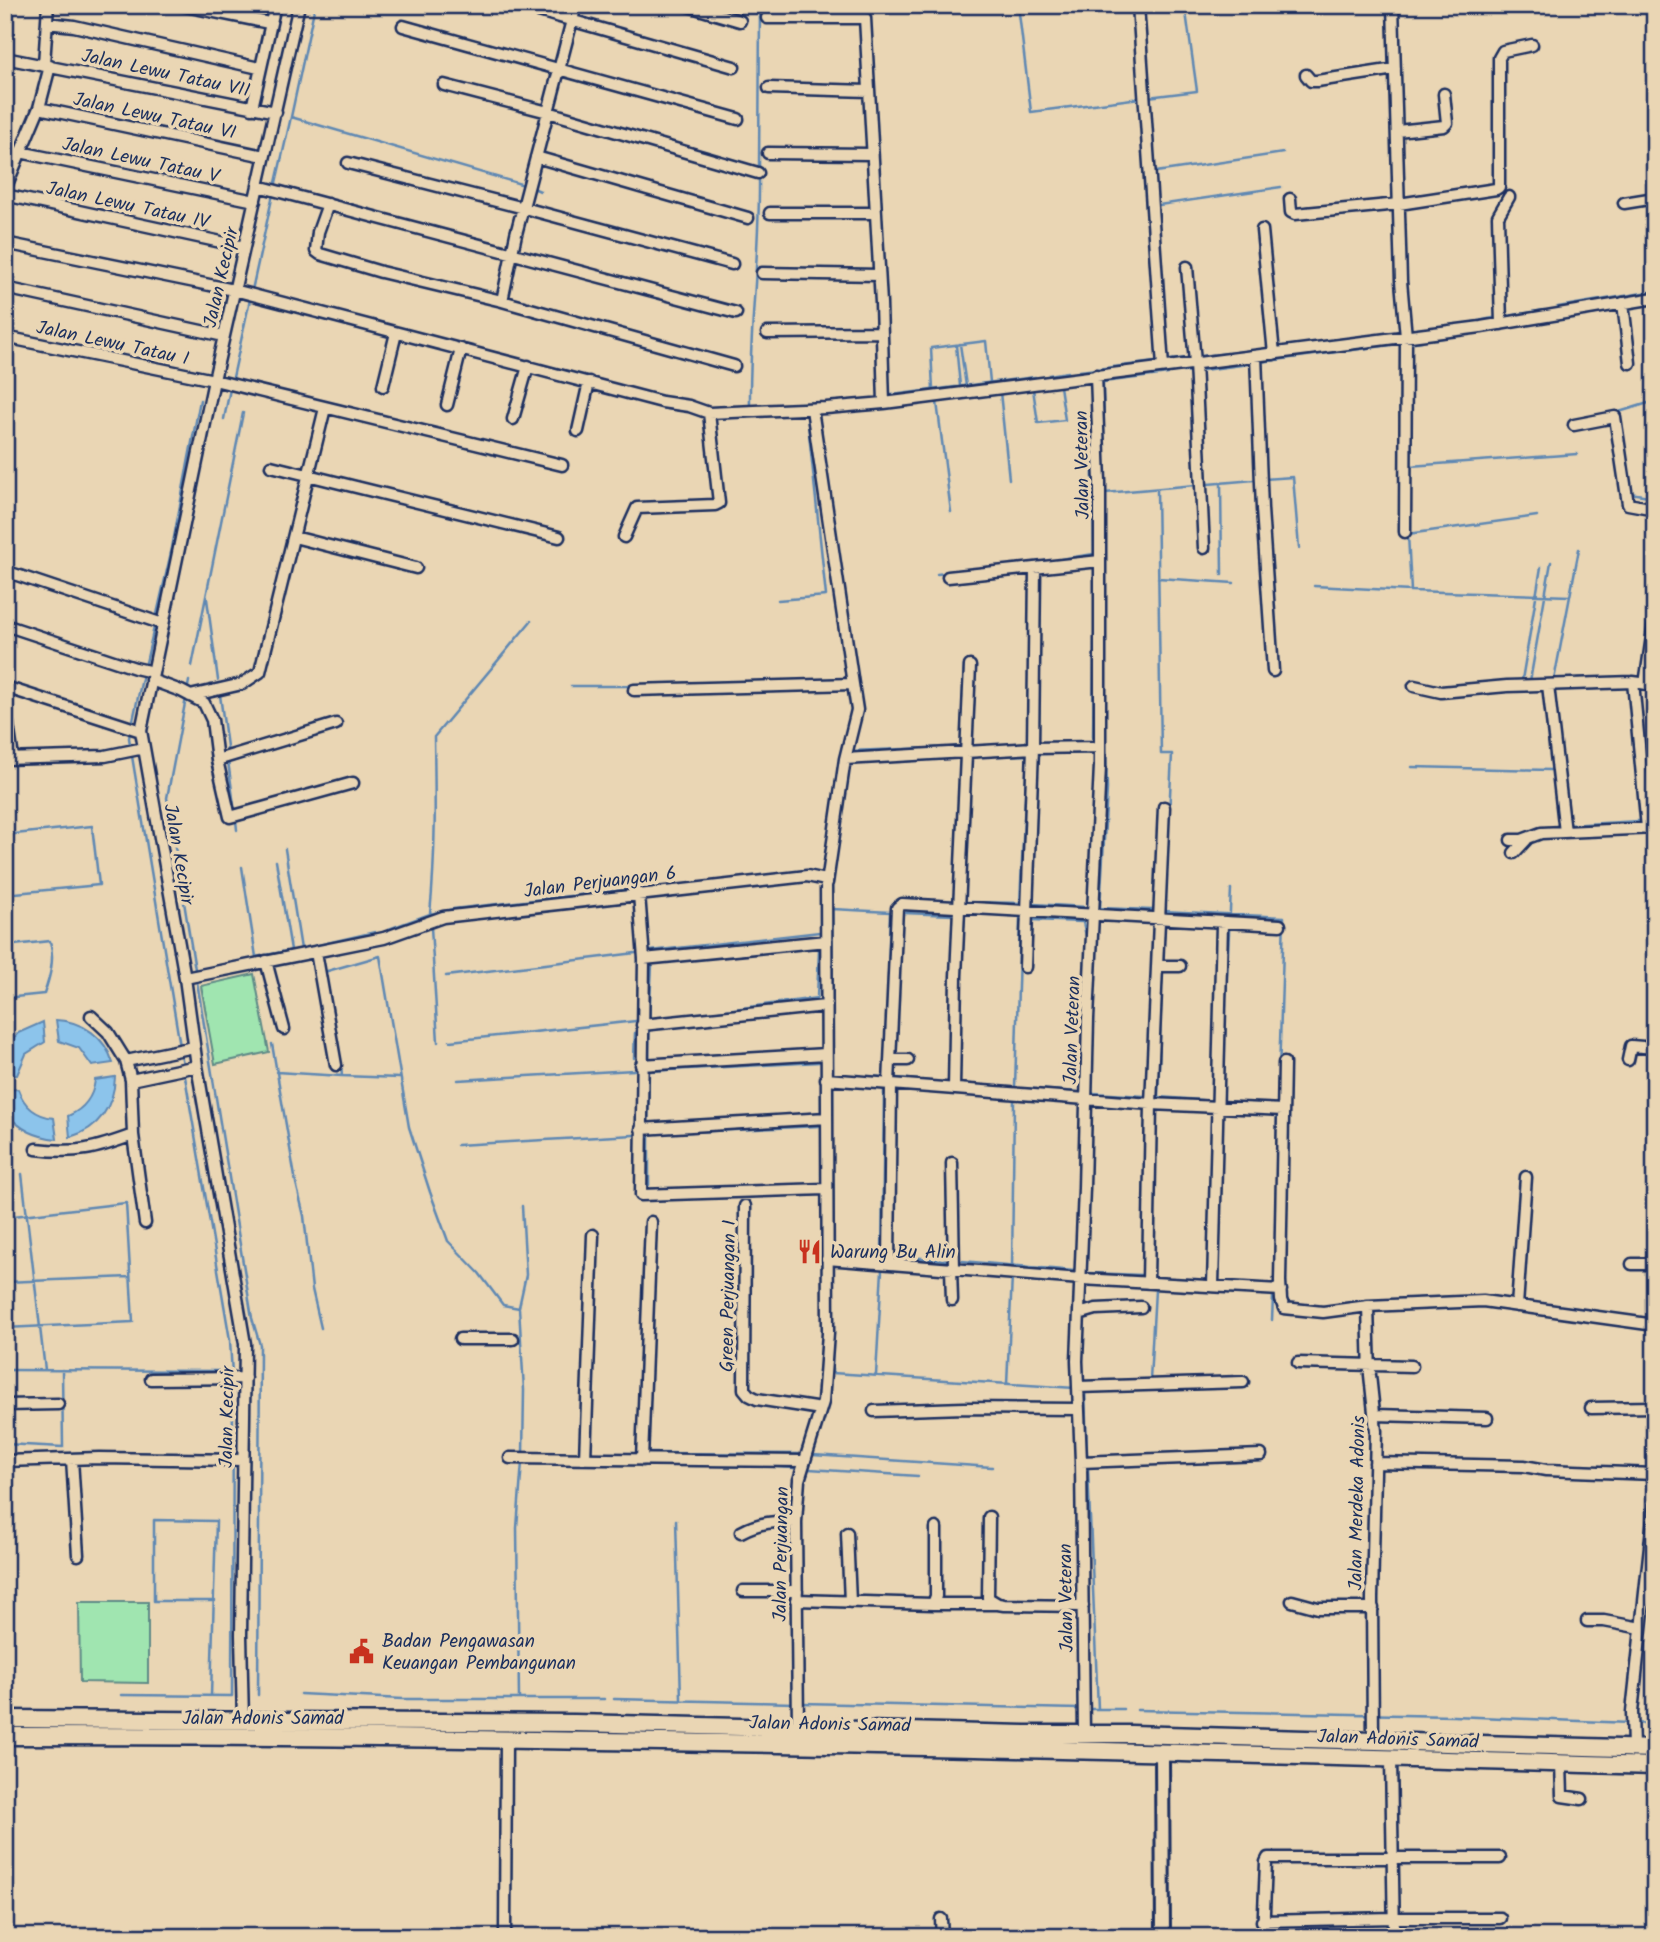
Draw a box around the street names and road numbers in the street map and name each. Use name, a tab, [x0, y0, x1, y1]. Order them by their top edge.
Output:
street label: Jalan Lewu Tatau VII	[79, 41, 253, 106]
street label: Jalan Lewu Tatau VI	[70, 85, 239, 149]
street label: Jalan Lewu Tatau V	[59, 130, 224, 193]
street label: Jalan Lewu Tatau IV	[43, 174, 214, 238]
street label: Jalan Kecipir	[196, 223, 248, 330]
street label: Jalan Lewu Tatau I	[33, 313, 192, 375]
street label: Jalan Veteran	[1067, 410, 1099, 520]
street label: Jalan Kecipir	[154, 802, 202, 909]
street label: Jalan Perjuangan 6	[522, 859, 678, 907]
street label: Jalan Veteran	[1056, 975, 1090, 1085]
street label: Green Perjuangan I	[713, 1219, 745, 1373]
street label: Jalan Kecipir	[212, 1364, 244, 1468]
street label: Jalan Merdeka Adonis	[1341, 1415, 1375, 1591]
street label: Jalan Perjuangan	[766, 1486, 798, 1622]
street label: Jalan Veteran	[1051, 1543, 1083, 1653]
street label: Jalan Adonis Samad	[182, 1704, 344, 1734]
street label: Jalan Adonis Samad	[749, 1709, 912, 1741]
street label: Jalan Adonis Samad	[1317, 1722, 1480, 1758]

